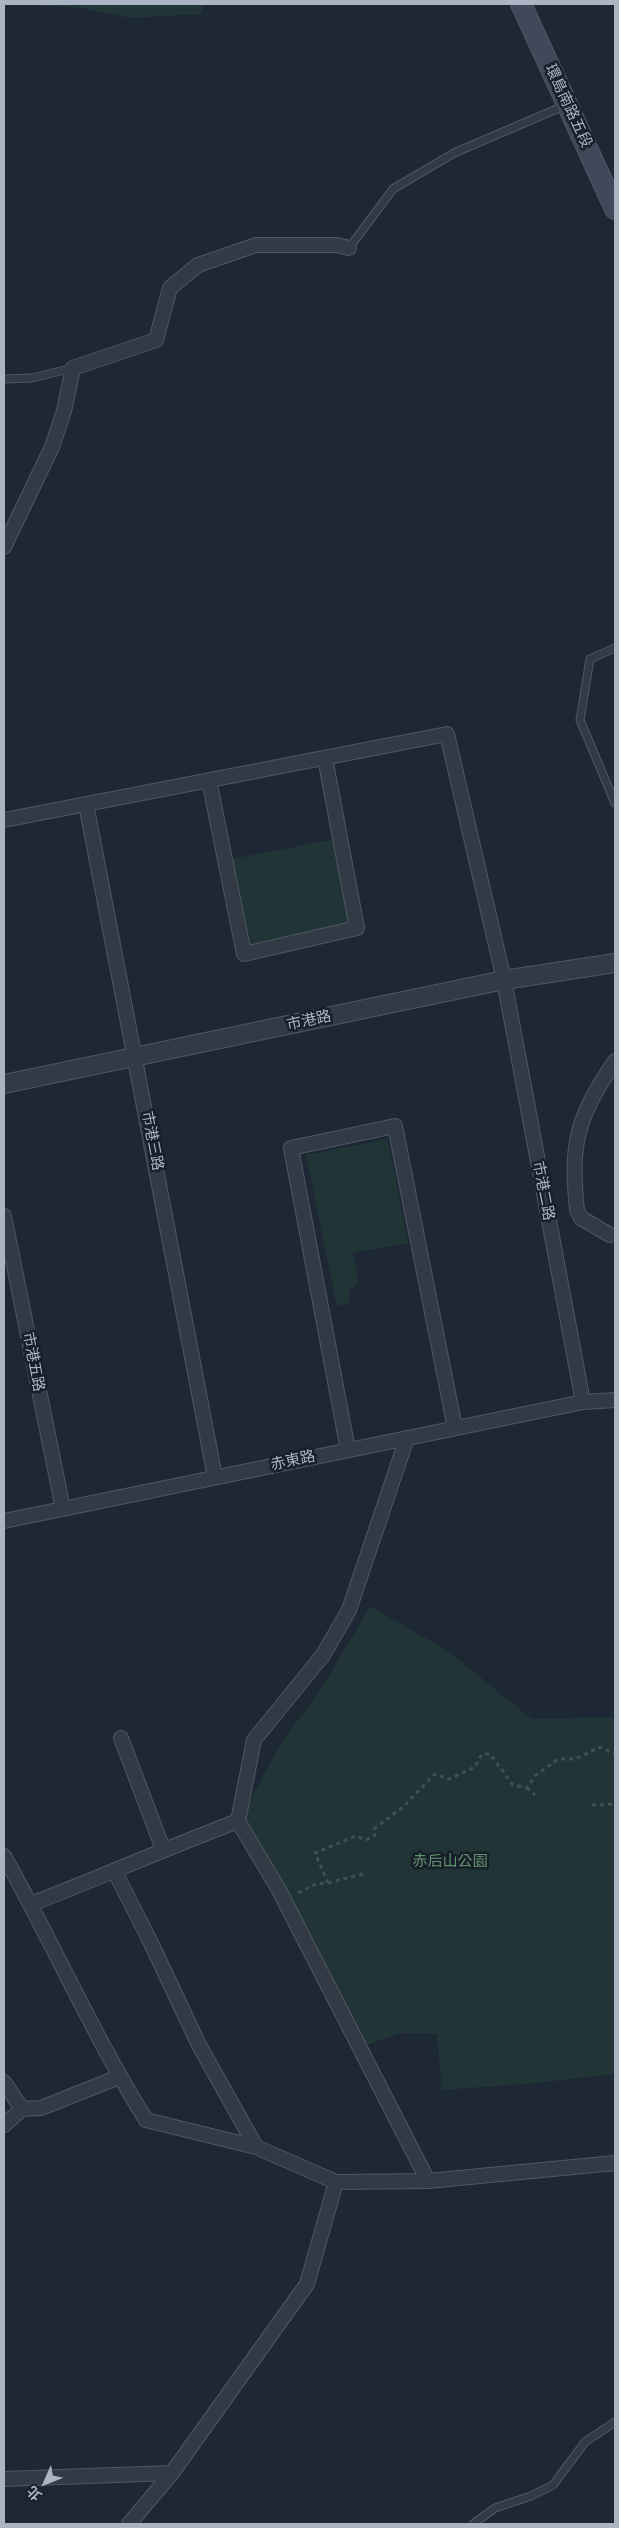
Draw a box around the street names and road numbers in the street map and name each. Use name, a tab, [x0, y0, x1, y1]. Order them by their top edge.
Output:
street label: 環島南路五段	[541, 61, 595, 151]
street label: 市港路	[285, 1008, 333, 1034]
street label: 市港三路	[137, 1110, 167, 1172]
street label: 市港二路	[528, 1160, 558, 1222]
street label: 市港五路	[18, 1331, 48, 1393]
street label: 赤東路	[269, 1448, 317, 1474]

